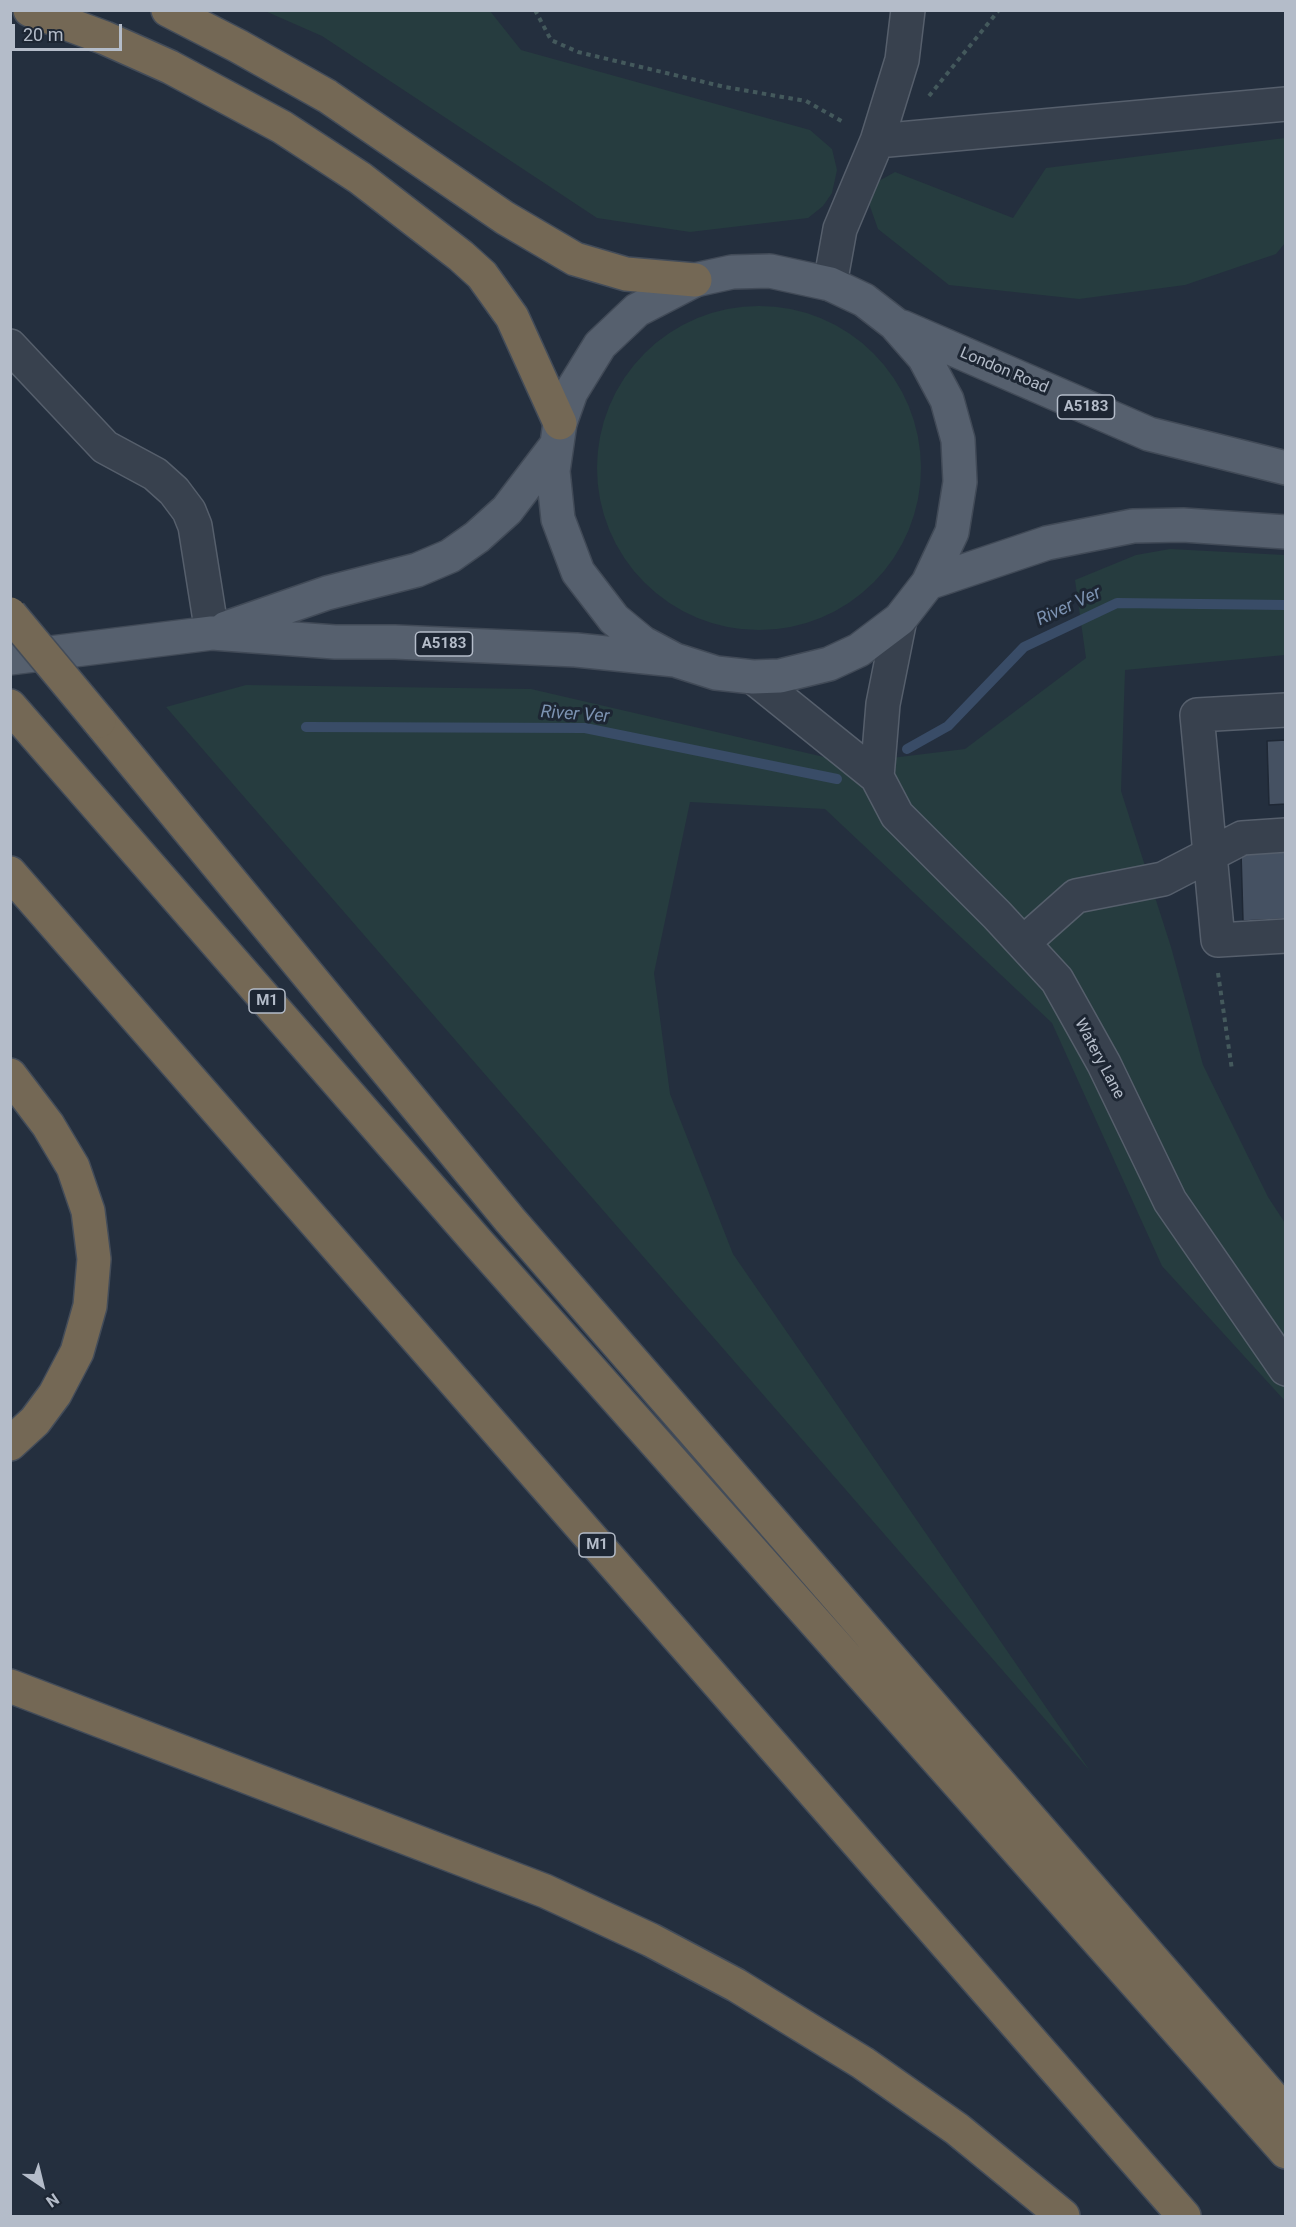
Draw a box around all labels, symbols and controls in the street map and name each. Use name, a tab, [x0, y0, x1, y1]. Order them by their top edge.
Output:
scale bar	[15, 12, 124, 50]
text: 20 m	[23, 24, 63, 45]
street label: London Road	[957, 344, 1051, 398]
road number: A5183	[1058, 395, 1114, 419]
water label: River Ver	[1033, 583, 1105, 631]
road number: A5183	[416, 632, 472, 656]
water label: River Ver	[540, 702, 610, 728]
road number: M1	[249, 989, 285, 1013]
street label: Watery Lane	[1070, 1016, 1128, 1102]
road number: M1	[579, 1533, 615, 1557]
north arrow	[12, 2155, 72, 2215]
text: N	[43, 2189, 63, 2211]

